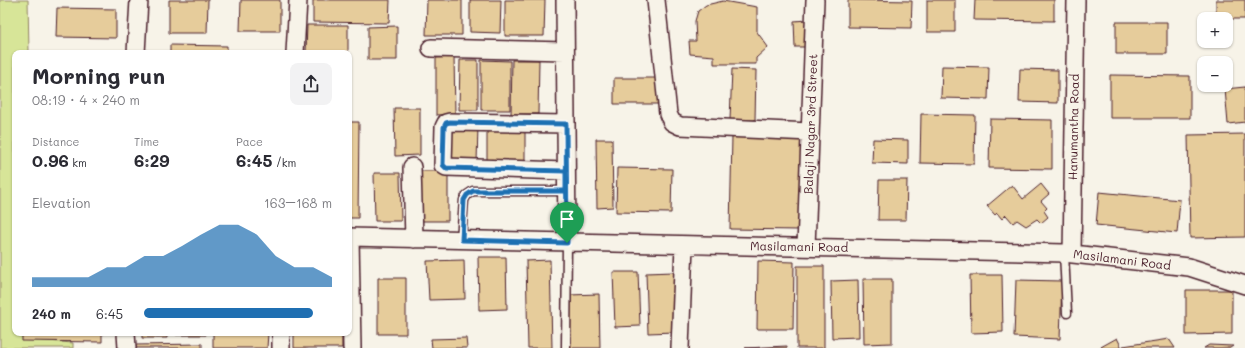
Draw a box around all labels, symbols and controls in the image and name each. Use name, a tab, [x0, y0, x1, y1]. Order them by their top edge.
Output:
map controls	[1197, 12, 1233, 92]
button: +	[1197, 12, 1233, 48]
street label: Balaji Nagar 3rd Street	[800, 54, 820, 194]
button: −	[1197, 56, 1233, 92]
text: Morning run	[32, 61, 165, 90]
button: share	[290, 63, 332, 105]
street label: Hanumantha Road	[1064, 73, 1082, 180]
text: 08:19 · 4 × 240 m	[32, 91, 140, 108]
text: Distance	[32, 134, 79, 149]
text: Time	[134, 134, 159, 149]
text: Pace	[236, 134, 263, 149]
text: 0.96	[32, 149, 69, 171]
text: 6:29	[134, 149, 169, 171]
text: 6:45	[236, 149, 272, 171]
text: km	[69, 155, 87, 170]
text: /km	[272, 155, 296, 170]
text: Elevation	[32, 194, 90, 211]
text: 163–168 m	[264, 194, 332, 211]
pin	[550, 202, 584, 243]
icon: arrive	[556, 208, 578, 230]
street label: Masilamani Road	[750, 237, 849, 255]
street label: Masilamani Road	[1072, 245, 1172, 273]
text: 240 m	[32, 305, 71, 322]
text: 6:45	[96, 305, 123, 322]

